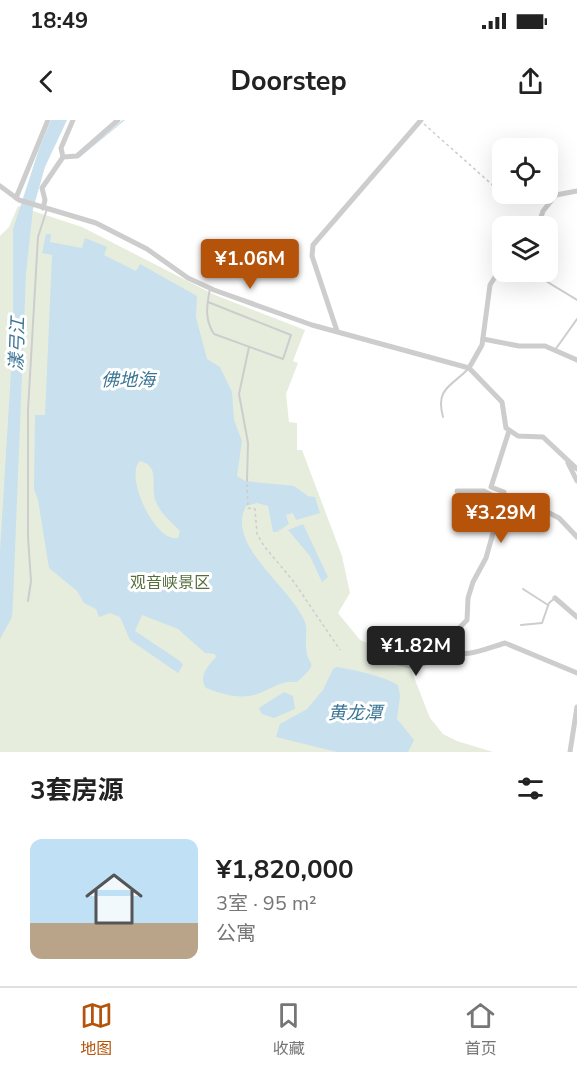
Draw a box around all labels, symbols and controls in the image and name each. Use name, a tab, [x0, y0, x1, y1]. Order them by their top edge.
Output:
text: 18:49	[30, 6, 88, 36]
text: Doorstep	[230, 63, 347, 100]
icon: back	[30, 65, 63, 98]
icon: share	[514, 65, 547, 98]
map controls	[492, 138, 558, 282]
button: locate	[492, 138, 558, 204]
button: layers	[492, 216, 558, 282]
pin: ¥1.06M	[201, 239, 299, 290]
text: ¥1.06M	[215, 245, 285, 272]
water label: 漾弓江	[4, 315, 30, 371]
water label: 佛地海	[101, 368, 158, 392]
pin: ¥3.29M	[452, 493, 550, 544]
text: ¥3.29M	[466, 499, 536, 526]
park label: 观音峡景区	[130, 572, 210, 594]
pin: ¥1.82M	[367, 626, 465, 677]
text: ¥1.82M	[381, 632, 451, 659]
water label: 黄龙潭	[328, 701, 385, 725]
icon: filters	[514, 772, 547, 805]
text: 3套房源	[30, 773, 124, 808]
text: ¥1,820,000	[216, 852, 354, 887]
icon: home	[78, 863, 150, 935]
text: 3室 · 95 m²	[216, 890, 317, 917]
text: 公寓	[216, 920, 256, 947]
tab: 地图	[80, 999, 113, 1060]
tab: 收藏	[272, 999, 305, 1060]
tab: 首页	[464, 999, 497, 1060]

